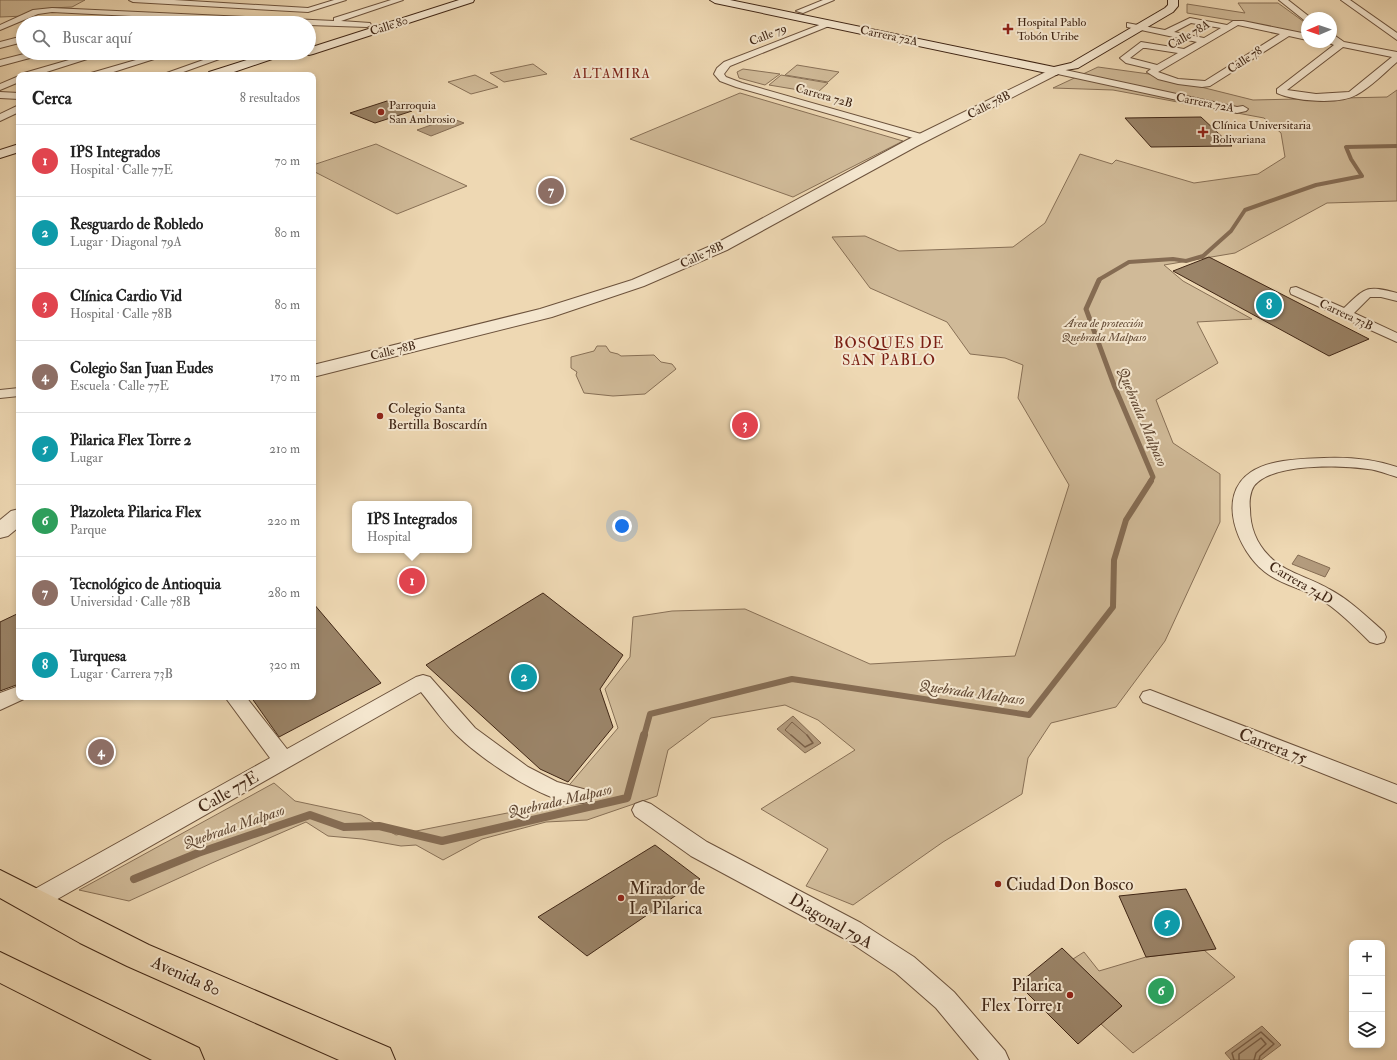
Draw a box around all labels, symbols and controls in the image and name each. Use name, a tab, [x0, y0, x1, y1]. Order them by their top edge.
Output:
north arrow	[1301, 12, 1337, 48]
street label: Calle 80	[368, 13, 410, 39]
place label: Hospital Pablo Tobón Uribe	[1017, 15, 1087, 44]
search box	[16, 16, 316, 60]
street label: Calle 78A	[1165, 17, 1213, 53]
street label: Calle 79	[747, 21, 789, 49]
street label: Carrera 72A	[859, 23, 920, 50]
marker: Hospital Pablo Tobón Uribe	[1002, 23, 1014, 35]
icon: search	[30, 27, 52, 49]
text: Buscar aquí	[62, 29, 131, 48]
street label: Calle 78	[1225, 43, 1266, 77]
district label: ALTAMIRA	[572, 66, 651, 82]
street label: Carrera 72B	[794, 81, 855, 111]
text: Cerca	[32, 88, 72, 109]
street label: Calle 78B	[965, 88, 1013, 122]
text: 8 resultados	[240, 90, 300, 106]
street label: Carrera 72A	[1175, 90, 1236, 116]
place label: Parroquia San Ambrosio	[389, 98, 455, 127]
marker: Parroquia San Ambrosio	[376, 107, 386, 117]
place label: Clínica Universitaria Bolivariana	[1212, 118, 1312, 147]
marker: Clínica Universitaria Bolivariana	[1197, 126, 1209, 138]
text: IPS Integrados	[70, 143, 160, 162]
text: 1	[43, 153, 47, 169]
text: 70 m	[275, 153, 300, 169]
text: Hospital · Calle 77E	[70, 162, 173, 178]
pin: 7	[538, 176, 564, 206]
text: Resguardo de Robledo	[70, 215, 203, 234]
text: 2	[42, 225, 48, 241]
text: 80 m	[274, 225, 300, 241]
text: Lugar · Diagonal 79A	[70, 234, 182, 250]
street label: Calle 78B	[678, 238, 726, 272]
text: Clínica Cardio Vid	[70, 287, 182, 306]
pin: 8	[1256, 290, 1282, 320]
street label: Carrera 73B	[1317, 296, 1375, 334]
text: 3	[43, 297, 48, 313]
text: 80 m	[274, 297, 300, 313]
text: Hospital · Calle 78B	[70, 306, 172, 322]
park label: Área de protección Quebrada Malpaso	[1062, 316, 1146, 345]
district label: BOSQUES DE SAN PABLO	[834, 334, 944, 370]
street label: Calle 78B	[369, 338, 417, 364]
text: Colegio San Juan Eudes	[70, 359, 213, 378]
water label: Quebrada Malpaso	[1113, 364, 1171, 470]
text: 4	[41, 369, 49, 385]
text: 170 m	[270, 369, 300, 385]
text: Escuela · Calle 77E	[70, 378, 169, 394]
place label: Colegio Santa Bertilla Boscardín	[388, 400, 487, 433]
pin: 3	[732, 410, 758, 440]
marker: Colegio Santa Bertilla Boscardín	[375, 411, 385, 421]
text: Pilarica Flex Torre 2	[70, 431, 191, 450]
text: 5	[42, 441, 48, 457]
text: 210 m	[269, 441, 300, 457]
text: Lugar	[70, 450, 103, 466]
popup	[352, 501, 472, 553]
text: Plazoleta Pilarica Flex	[70, 503, 201, 522]
text: IPS Integrados	[367, 510, 457, 529]
text: 6	[42, 513, 48, 529]
text: 220 m	[267, 513, 300, 529]
your location	[612, 516, 632, 536]
text: Parque	[70, 522, 106, 538]
text: Hospital	[367, 529, 411, 545]
street label: Carrera 74D	[1266, 558, 1336, 608]
pin: 1	[399, 566, 425, 596]
text: Tecnológico de Antioquia	[70, 575, 221, 594]
text: 7	[42, 585, 48, 601]
text: 280 m	[268, 585, 300, 601]
text: Universidad · Calle 78B	[70, 594, 191, 610]
text: Turquesa	[70, 647, 126, 666]
text: 8	[42, 657, 48, 673]
text: 320 m	[269, 657, 300, 673]
pin: 2	[511, 662, 537, 692]
text: Lugar · Carrera 73B	[70, 666, 173, 682]
water label: Quebrada Malpaso	[918, 676, 1026, 710]
street label: Carrera 75	[1236, 723, 1311, 769]
pin: 4	[88, 737, 114, 767]
street label: Calle 77E	[194, 766, 262, 818]
water label: Quebrada Malpaso	[506, 780, 614, 822]
water label: Quebrada Malpaso	[181, 801, 287, 853]
place label: Ciudad Don Bosco	[1006, 874, 1133, 895]
place label: Mirador de La Pilarica	[629, 878, 705, 919]
marker: Ciudad Don Bosco	[993, 879, 1003, 889]
street label: Diagonal 79A	[786, 889, 877, 953]
marker: Mirador de La Pilarica	[616, 893, 626, 903]
pin: 5	[1154, 908, 1180, 938]
map controls	[1349, 940, 1385, 1048]
button: +	[1349, 940, 1385, 976]
street label: Avenida 80	[147, 951, 224, 1001]
place label: Pilarica Flex Torre 1	[981, 975, 1063, 1016]
pin: 6	[1148, 976, 1174, 1006]
button: −	[1349, 976, 1385, 1012]
marker: Pilarica Flex Torre 1	[1065, 990, 1075, 1000]
button: layers	[1349, 1012, 1385, 1048]

